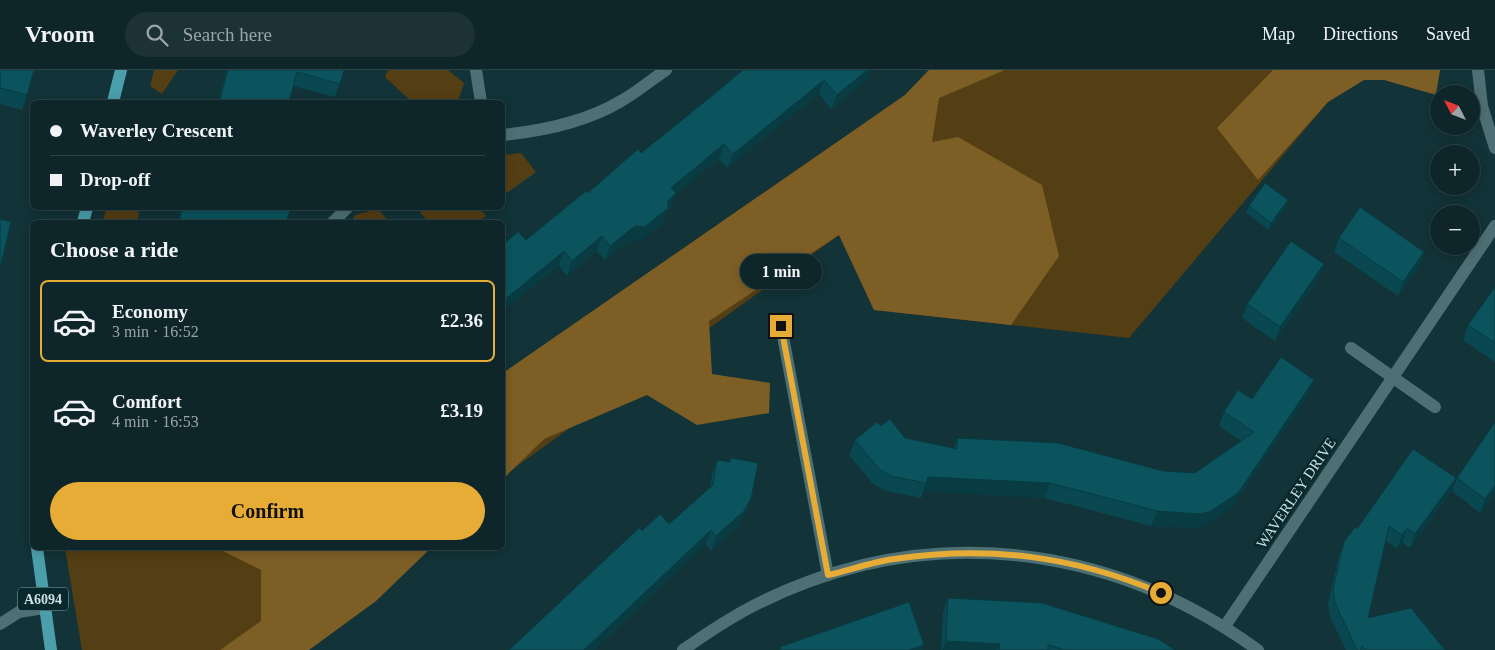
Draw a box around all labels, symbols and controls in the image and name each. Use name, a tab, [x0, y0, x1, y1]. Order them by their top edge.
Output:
search box	[125, 12, 475, 57]
text: Vroom	[25, 21, 95, 47]
icon: search	[143, 21, 171, 49]
text: Search here	[183, 24, 272, 45]
text: Map	[1262, 24, 1295, 44]
text: Directions	[1323, 24, 1398, 44]
text: Saved	[1426, 24, 1470, 44]
north arrow	[1430, 85, 1480, 135]
map controls	[1430, 85, 1480, 255]
text: Waverley Crescent	[80, 120, 233, 141]
button: +	[1430, 145, 1480, 195]
text: Drop-off	[80, 169, 150, 190]
button: −	[1430, 205, 1480, 255]
text: Choose a ride	[50, 237, 178, 262]
callout: 1 min	[740, 254, 822, 288]
text: 1 min	[762, 263, 800, 280]
icon: car	[52, 299, 97, 344]
text: Economy	[112, 301, 188, 322]
text: £2.36	[440, 310, 483, 331]
route end	[770, 315, 792, 337]
text: 3 min · 16:52	[112, 323, 199, 340]
icon: car	[52, 389, 97, 434]
text: Comfort	[112, 391, 182, 412]
text: £3.19	[440, 400, 483, 421]
text: 4 min · 16:53	[112, 413, 199, 430]
street label: WAVERLEY DRIVE	[1253, 435, 1339, 551]
button: Confirm	[50, 482, 485, 540]
route start	[1150, 582, 1172, 604]
road number: A6094	[18, 588, 68, 610]

